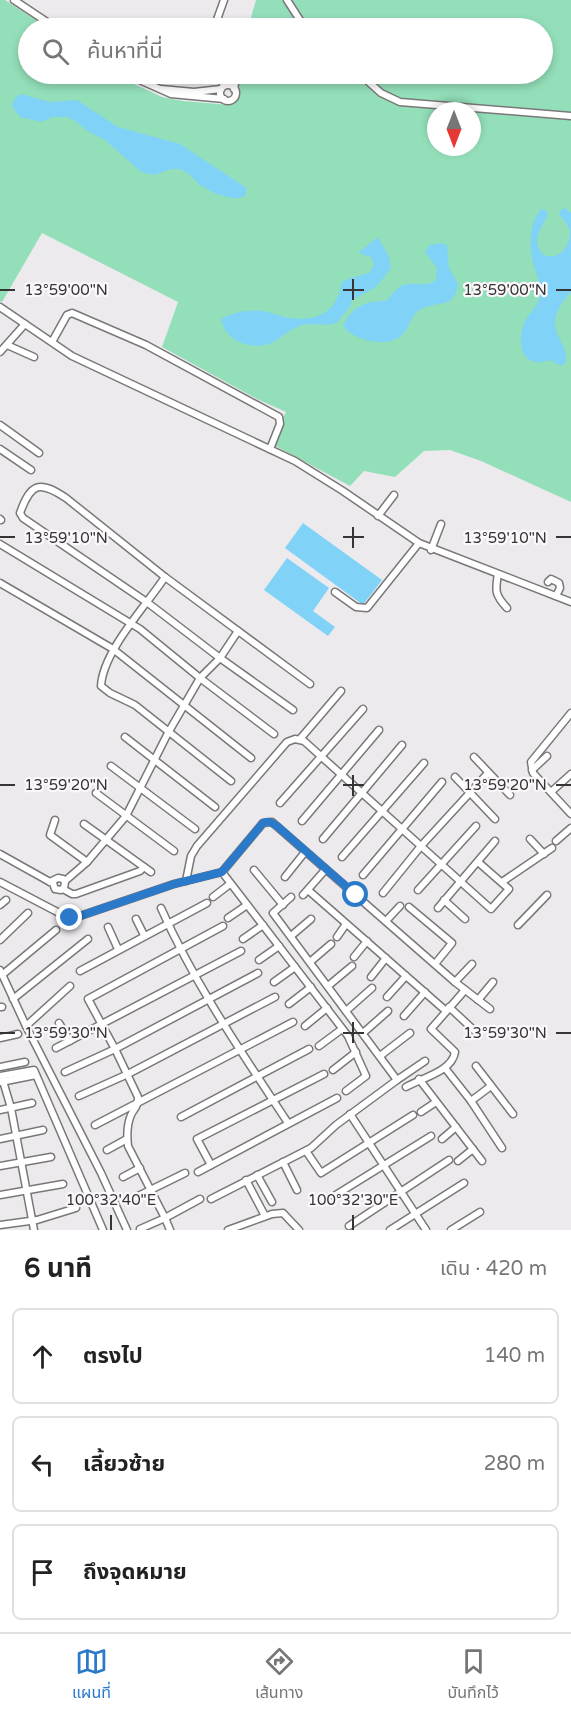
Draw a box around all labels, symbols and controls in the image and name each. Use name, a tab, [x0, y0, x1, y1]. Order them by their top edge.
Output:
search box	[18, 18, 553, 84]
icon: search	[39, 35, 72, 68]
text: ค้นหาที่นี่	[87, 38, 163, 64]
north arrow	[427, 102, 481, 156]
text: 13°59'00"N	[24, 281, 108, 299]
text: 13°59'00"N	[463, 281, 547, 299]
text: 13°59'10"N	[24, 529, 108, 547]
text: 13°59'10"N	[463, 529, 547, 547]
text: 13°59'20"N	[24, 776, 108, 794]
text: 13°59'20"N	[463, 776, 547, 794]
route start	[342, 881, 368, 907]
route end	[56, 904, 82, 930]
text: 13°59'30"N	[24, 1024, 108, 1042]
text: 13°59'30"N	[463, 1024, 547, 1042]
text: 100°32'40"E	[66, 1191, 156, 1209]
text: 100°32'30"E	[308, 1191, 398, 1209]
text: 6 นาที	[24, 1253, 92, 1284]
text: เดิน · 420 m	[440, 1257, 547, 1281]
icon: ahead	[26, 1340, 59, 1373]
text: ตรงไป	[83, 1343, 143, 1369]
text: 140 m	[484, 1344, 545, 1368]
icon: left	[26, 1448, 59, 1481]
text: เลี้ยวซ้าย	[83, 1451, 165, 1477]
text: 280 m	[484, 1452, 545, 1476]
icon: arrive	[26, 1556, 59, 1589]
text: ถึงจุดหมาย	[83, 1559, 187, 1585]
tab: แผนที่	[72, 1645, 111, 1705]
tab: เส้นทาง	[255, 1645, 303, 1705]
tab: บันทึกไว้	[448, 1645, 499, 1705]

